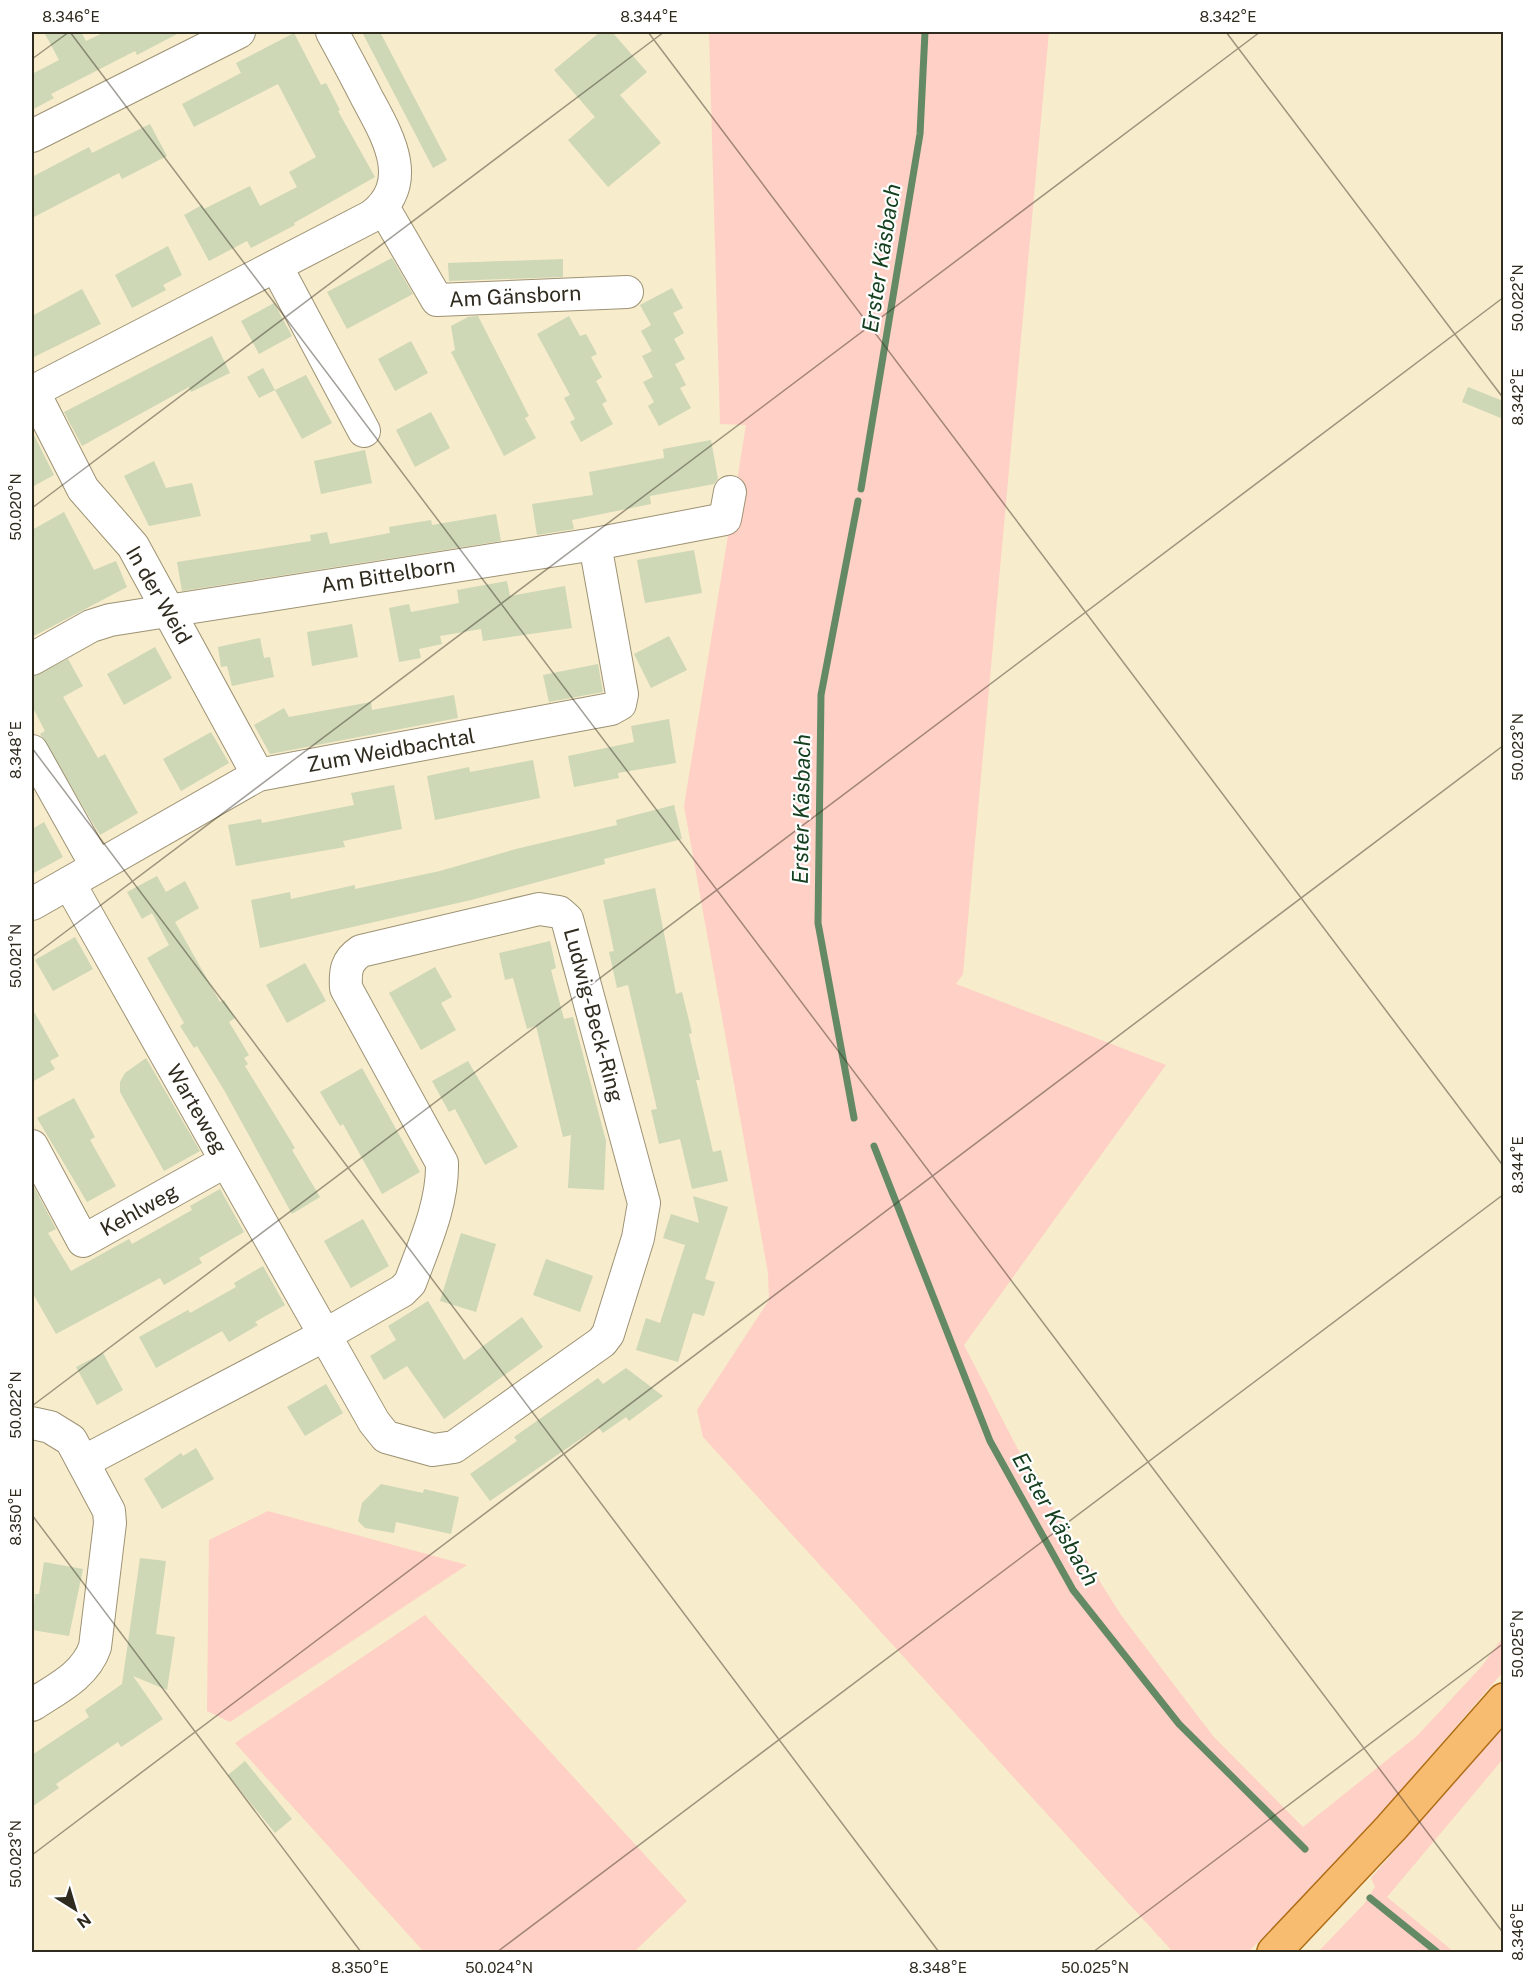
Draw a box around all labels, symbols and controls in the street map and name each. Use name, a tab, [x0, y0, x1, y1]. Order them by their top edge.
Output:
text: 8.346°E	[42, 8, 100, 25]
text: 8.344°E	[620, 8, 678, 25]
text: 8.342°E	[1199, 8, 1257, 25]
water label: Erster Käsbach	[856, 182, 906, 334]
text: 50.022°N	[1509, 264, 1526, 332]
street label: Am Gänsborn	[448, 280, 582, 312]
text: 8.342°E	[1509, 368, 1526, 426]
text: 50.020°N	[7, 473, 24, 541]
street label: In der Weid	[121, 542, 197, 648]
street label: Am Bittelborn	[319, 552, 457, 598]
text: 50.023°N	[1509, 713, 1526, 781]
text: 8.348°E	[7, 721, 24, 779]
street label: Zum Weidbachtal	[305, 723, 477, 777]
water label: Erster Käsbach	[787, 734, 815, 884]
text: 50.021°N	[7, 924, 24, 988]
street label: Ludwig-Beck-Ring	[559, 925, 629, 1105]
street label: Warteweg	[161, 1060, 233, 1158]
text: 8.344°E	[1509, 1136, 1526, 1194]
street label: Kehlweg	[96, 1179, 182, 1241]
text: 50.022°N	[7, 1371, 24, 1439]
water label: Erster Käsbach	[1007, 1447, 1105, 1591]
text: 8.350°E	[7, 1488, 24, 1546]
text: 50.025°N	[1509, 1610, 1526, 1678]
text: 50.023°N	[7, 1820, 24, 1888]
north arrow	[45, 1879, 105, 1939]
text: 8.346°E	[1509, 1903, 1526, 1961]
text: N	[73, 1909, 94, 1932]
text: 8.350°E	[331, 1959, 389, 1976]
text: 50.024°N	[465, 1959, 533, 1976]
text: 8.348°E	[909, 1959, 967, 1976]
text: 50.025°N	[1061, 1959, 1129, 1976]

